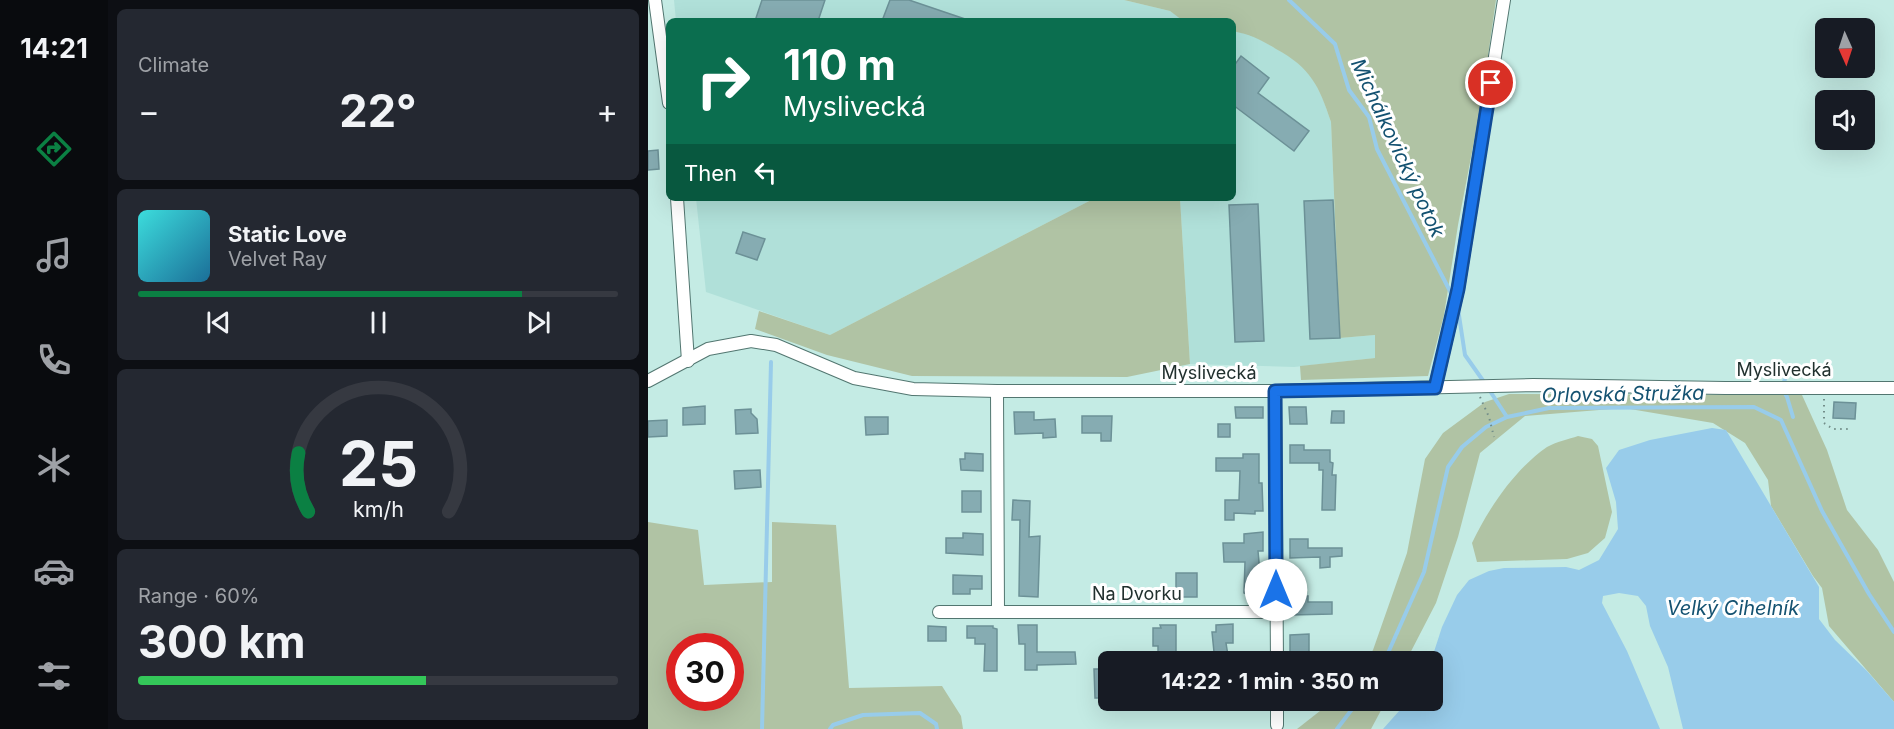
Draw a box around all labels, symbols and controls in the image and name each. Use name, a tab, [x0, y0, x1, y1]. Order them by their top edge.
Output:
north arrow	[1815, 18, 1875, 78]
map controls	[1815, 18, 1875, 150]
text: 14:21	[20, 32, 88, 65]
text: 110 m	[783, 39, 896, 90]
icon: right	[684, 42, 762, 120]
text: Climate	[138, 53, 209, 77]
water label: Michálkovický potok	[1346, 55, 1450, 242]
pin	[1465, 57, 1516, 108]
icon: arrive	[1474, 66, 1507, 99]
text: 22°	[339, 83, 417, 138]
text: Myslivecká	[783, 90, 926, 123]
button: sound	[1815, 90, 1875, 150]
text: −	[138, 91, 160, 131]
text: +	[596, 91, 618, 131]
icon: directions	[33, 128, 75, 170]
icon: left	[749, 156, 782, 189]
text: Then	[684, 160, 737, 186]
text: Static Love	[228, 221, 347, 247]
icon: music	[33, 234, 75, 276]
text: Velvet Ray	[228, 247, 327, 271]
icon: previous	[202, 306, 235, 339]
icon: pause	[362, 306, 395, 339]
icon: next	[522, 306, 555, 339]
icon: phone	[33, 339, 75, 381]
street label: Myslivecká	[1736, 359, 1832, 380]
street label: Myslivecká	[1161, 362, 1257, 383]
water label: Orlovská Stružka	[1541, 381, 1705, 407]
text: 25	[338, 426, 418, 501]
icon: climate	[33, 444, 75, 486]
text: km/h	[353, 496, 403, 522]
icon: car	[33, 550, 75, 592]
position arrow	[1244, 558, 1308, 622]
street label: Na Dvorku	[1092, 583, 1182, 604]
text: Range · 60%	[138, 584, 259, 608]
water label: Velký Cihelník	[1667, 596, 1800, 620]
text: 300 km	[138, 614, 306, 669]
speed limit sign: 30	[666, 633, 744, 711]
icon: filters	[33, 655, 75, 697]
text: 14:22 · 1 min · 350 m	[1162, 668, 1379, 694]

